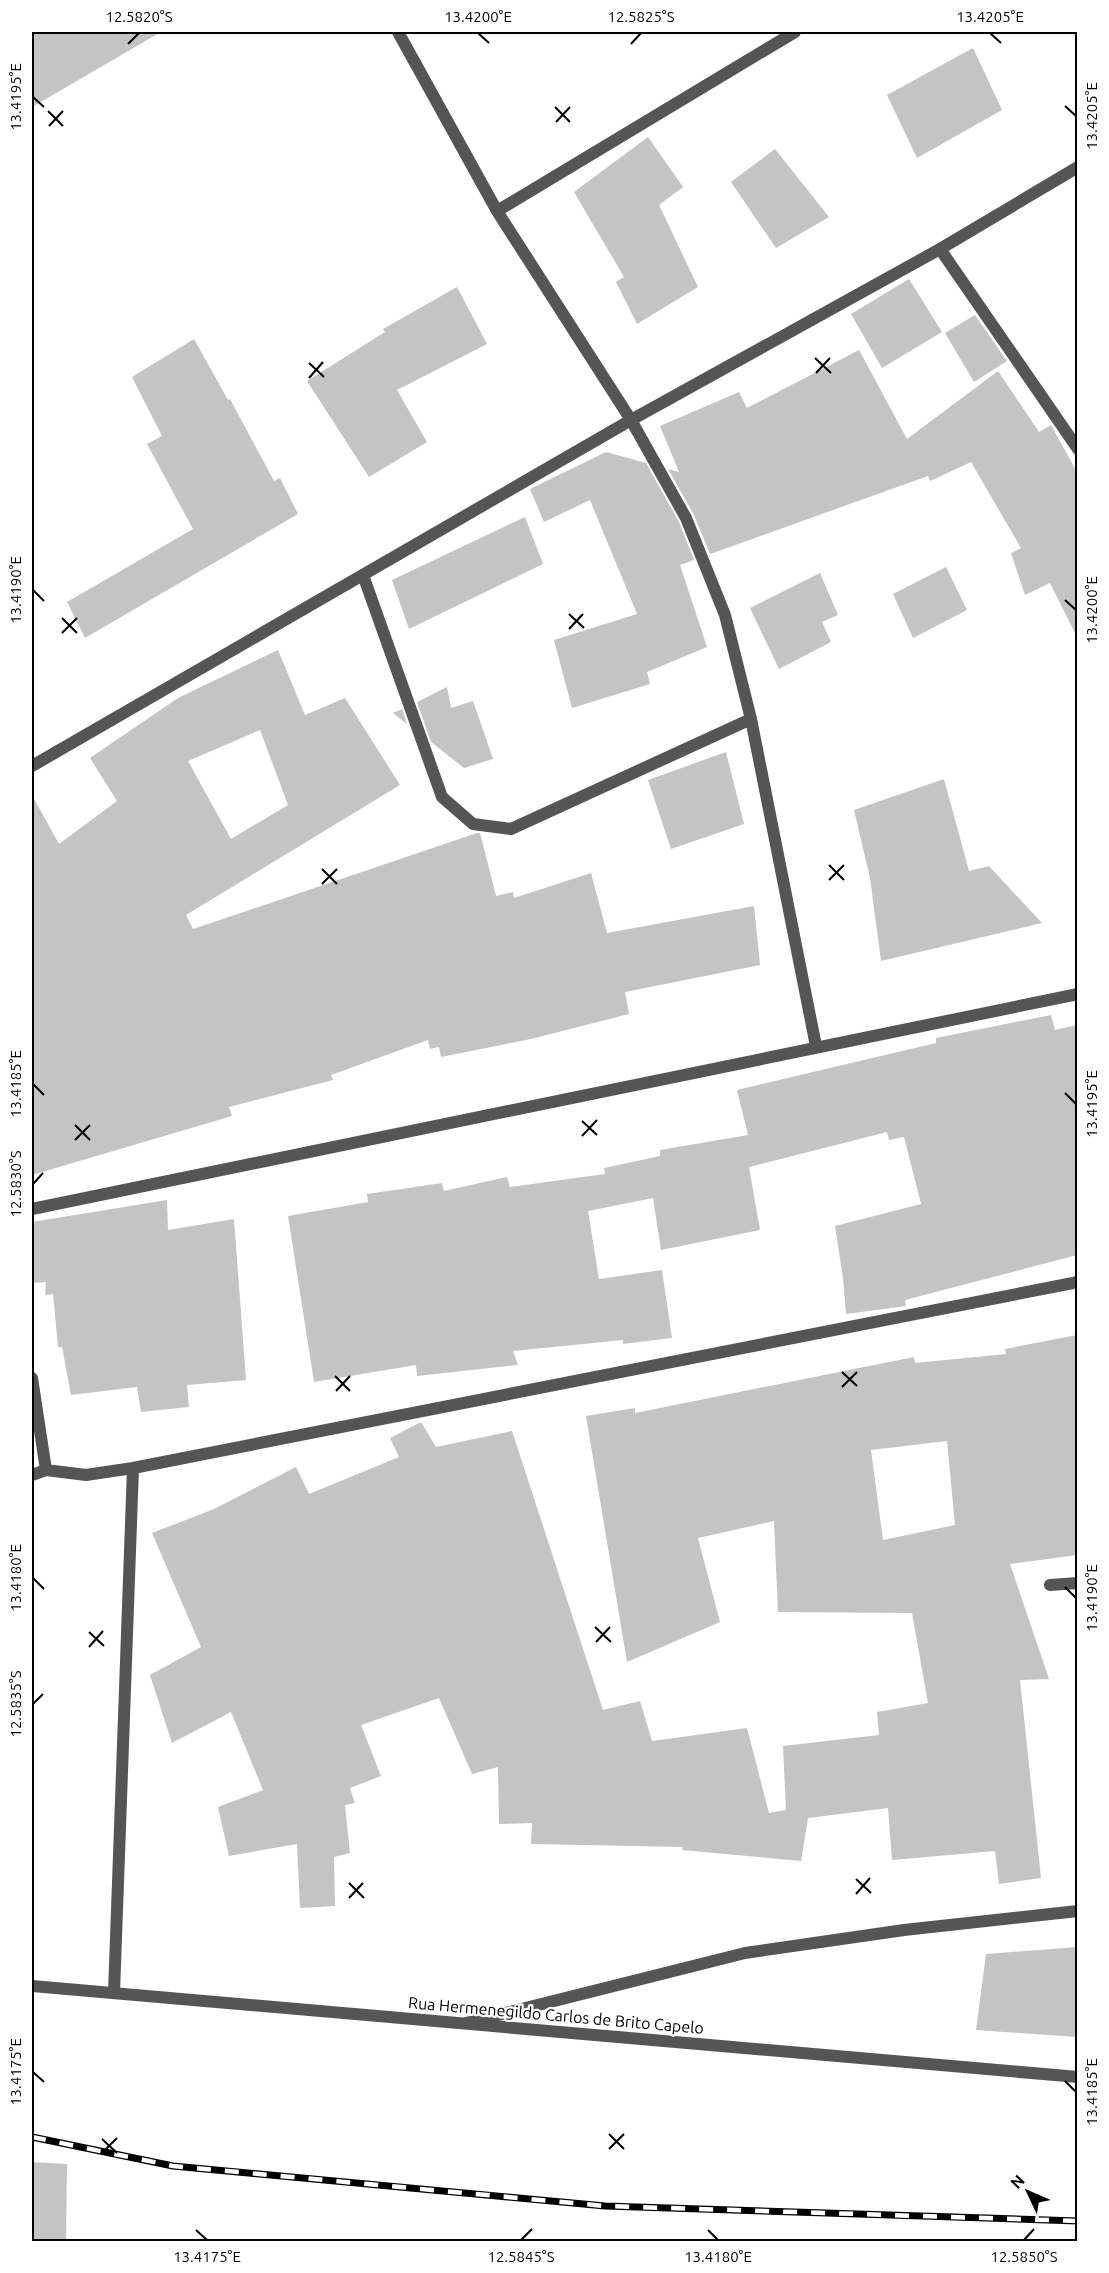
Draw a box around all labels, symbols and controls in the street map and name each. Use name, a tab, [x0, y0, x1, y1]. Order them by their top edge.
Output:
text: 12.5820°S	[105, 8, 173, 25]
text: 13.4200°E	[444, 8, 512, 25]
text: 12.5825°S	[607, 8, 675, 25]
text: 13.4205°E	[956, 8, 1024, 25]
text: 13.4195°E	[7, 63, 24, 131]
text: 13.4205°E	[1083, 82, 1100, 150]
text: 13.4190°E	[7, 556, 24, 624]
text: 13.4200°E	[1083, 576, 1100, 644]
text: 13.4185°E	[7, 1050, 24, 1118]
text: 13.4195°E	[1083, 1070, 1100, 1138]
text: 12.5830°S	[7, 1150, 24, 1218]
text: 13.4180°E	[7, 1544, 24, 1612]
text: 13.4190°E	[1083, 1564, 1100, 1632]
text: 12.5835°S	[7, 1670, 24, 1738]
street label: Rua Hermenegildo Carlos de Brito Capelo	[407, 1993, 705, 2037]
text: 13.4175°E	[7, 2038, 24, 2106]
text: 13.4185°E	[1083, 2058, 1100, 2126]
north arrow	[998, 2162, 1058, 2222]
text: N	[1007, 2171, 1028, 2192]
text: 13.4175°E	[173, 2248, 241, 2265]
text: 12.5845°S	[487, 2248, 555, 2265]
text: 13.4180°E	[684, 2248, 752, 2265]
text: 12.5850°S	[990, 2248, 1058, 2265]

